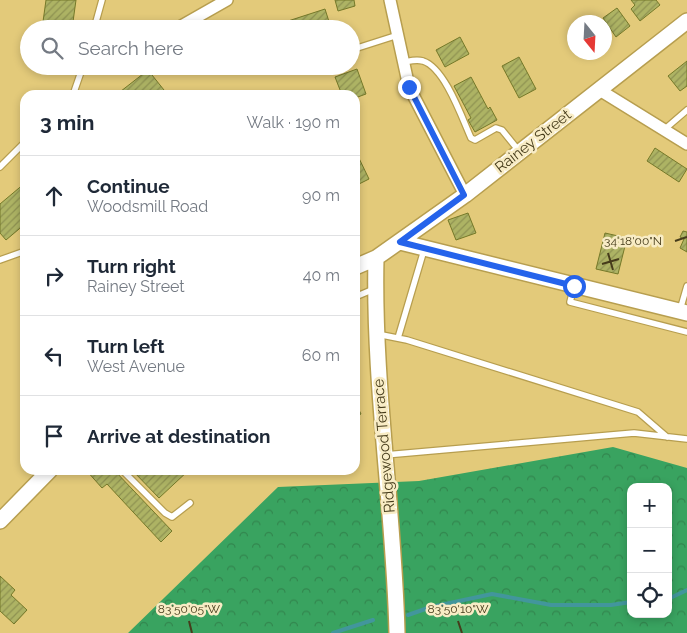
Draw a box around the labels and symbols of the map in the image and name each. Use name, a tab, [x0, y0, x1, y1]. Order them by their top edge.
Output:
north arrow	[567, 15, 612, 60]
route end	[398, 76, 421, 99]
street label: Rainey Street	[491, 106, 575, 176]
text: 34°18'00"N	[604, 234, 662, 248]
route start	[563, 275, 586, 298]
street label: Ridgewood Terrace	[369, 378, 399, 514]
text: 83°50'05"W	[158, 602, 221, 616]
text: 83°50'10"W	[428, 602, 489, 616]

